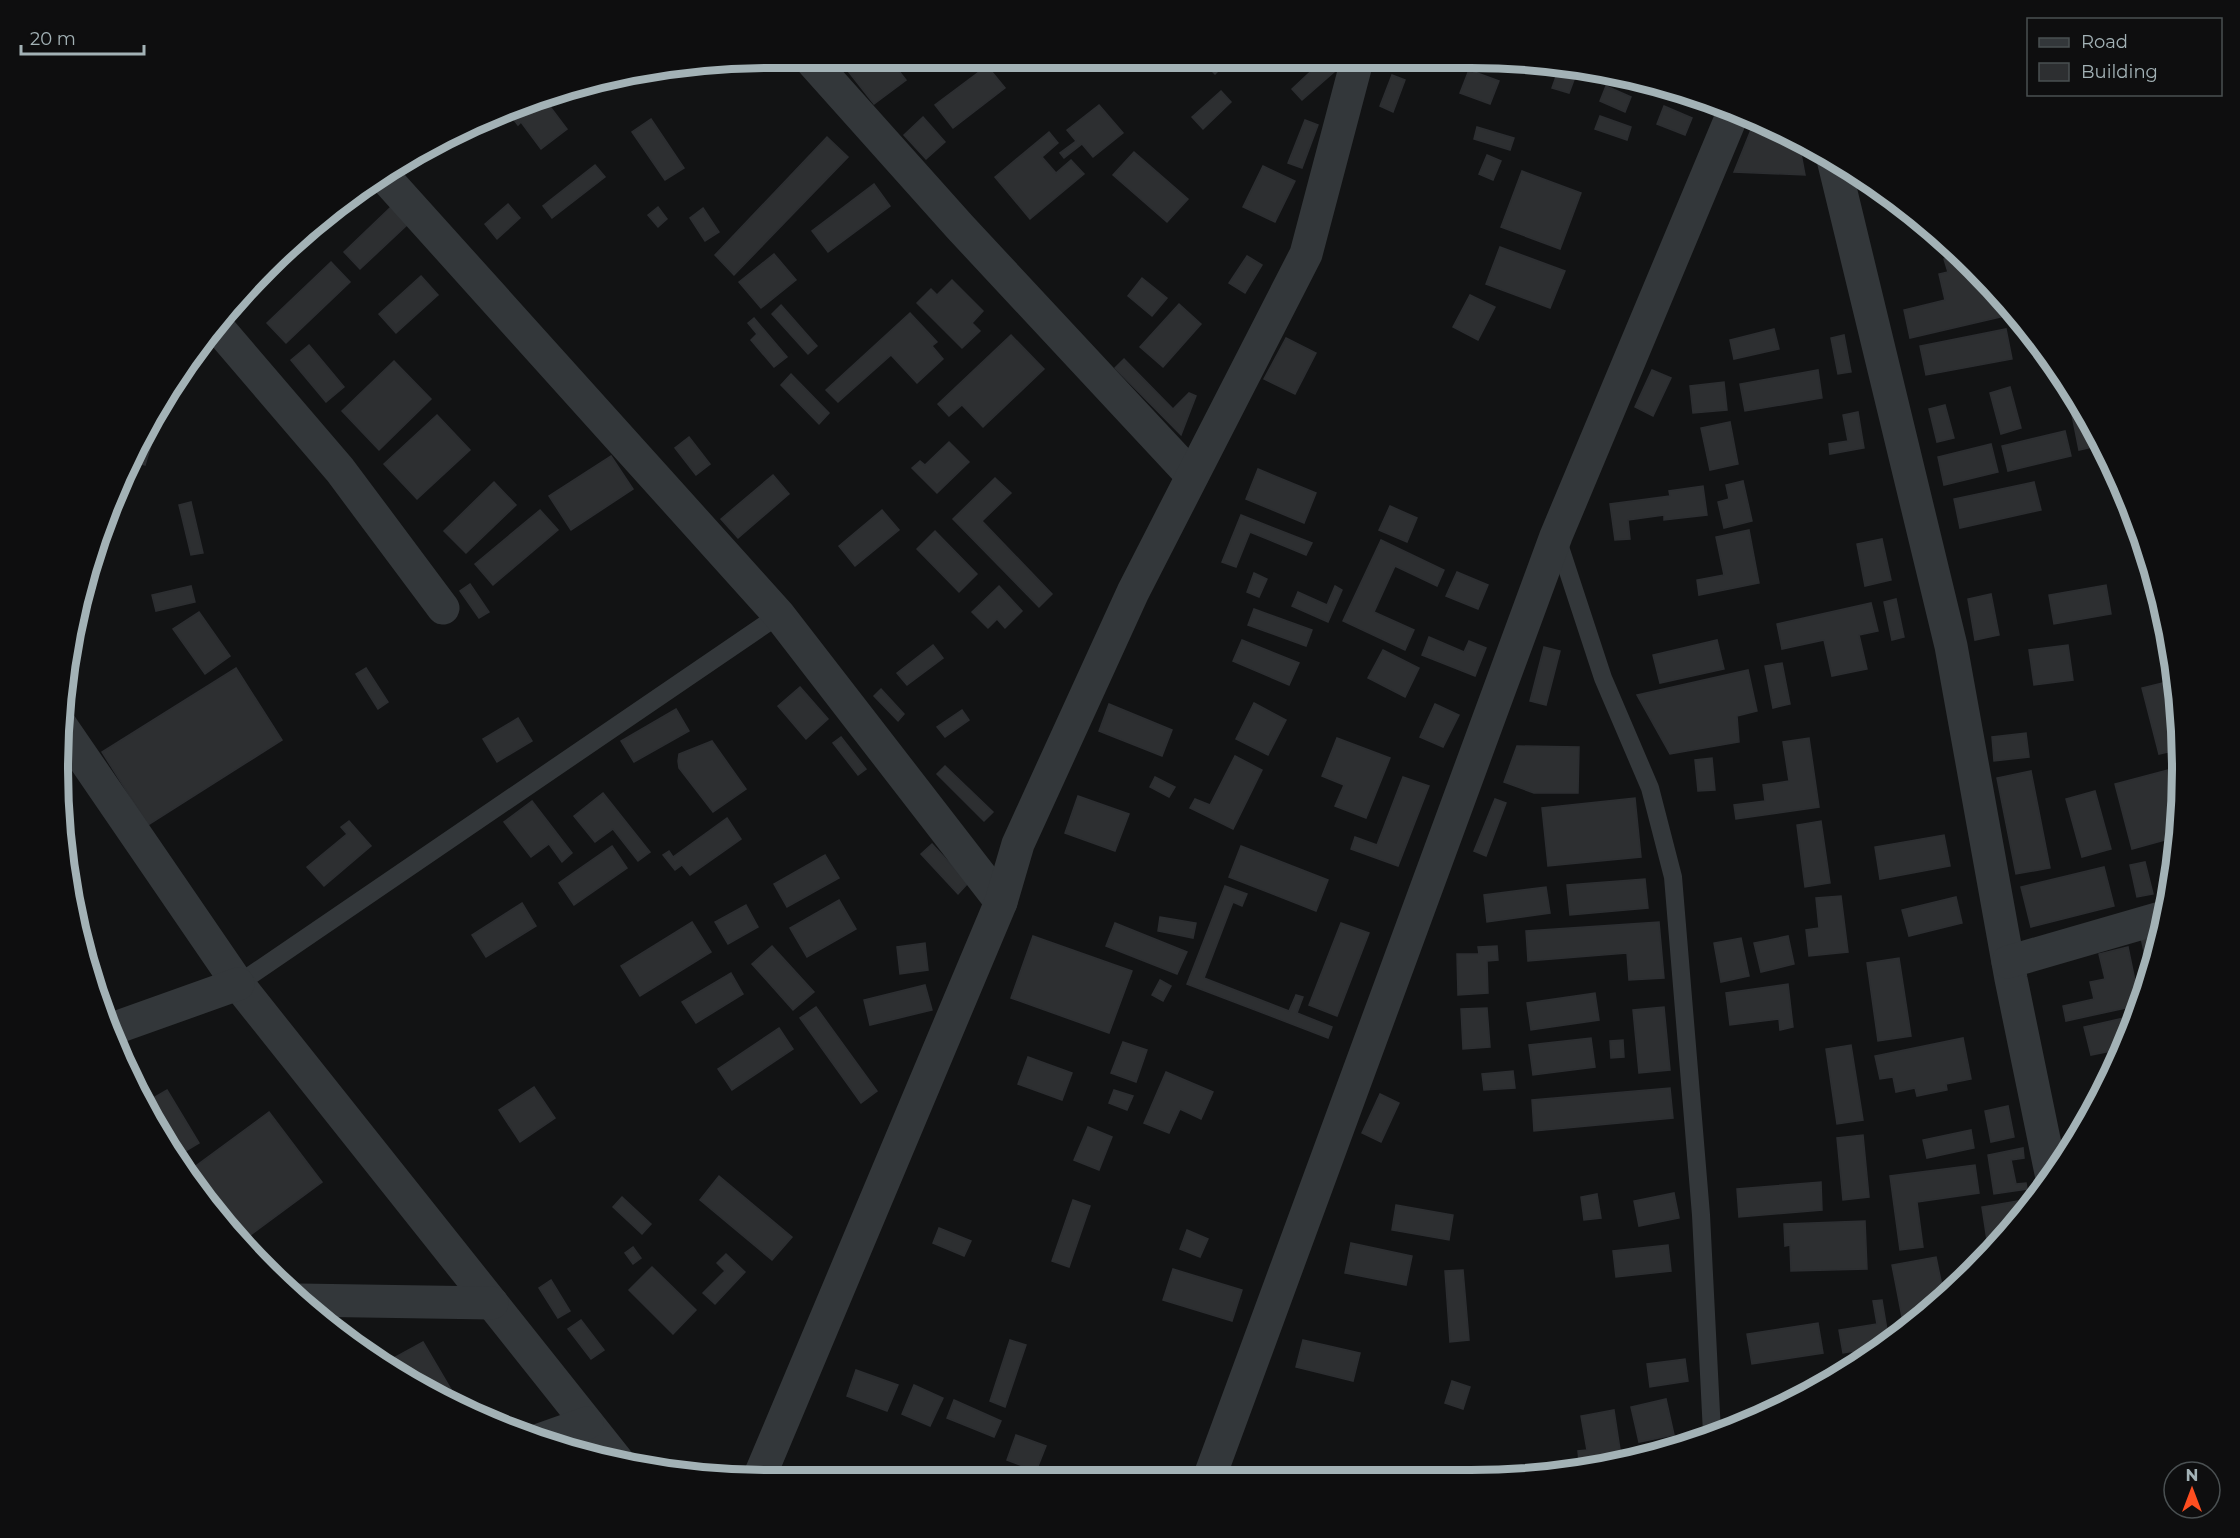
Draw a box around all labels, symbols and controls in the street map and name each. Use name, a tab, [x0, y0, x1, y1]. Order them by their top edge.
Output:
scale bar	[21, 18, 144, 56]
legend	[2027, 18, 2222, 96]
text: 20 m	[30, 28, 76, 50]
text: Road	[2081, 31, 2128, 53]
text: Building	[2081, 61, 2158, 83]
north arrow	[2162, 1460, 2222, 1520]
text: N	[2186, 1466, 2198, 1485]

